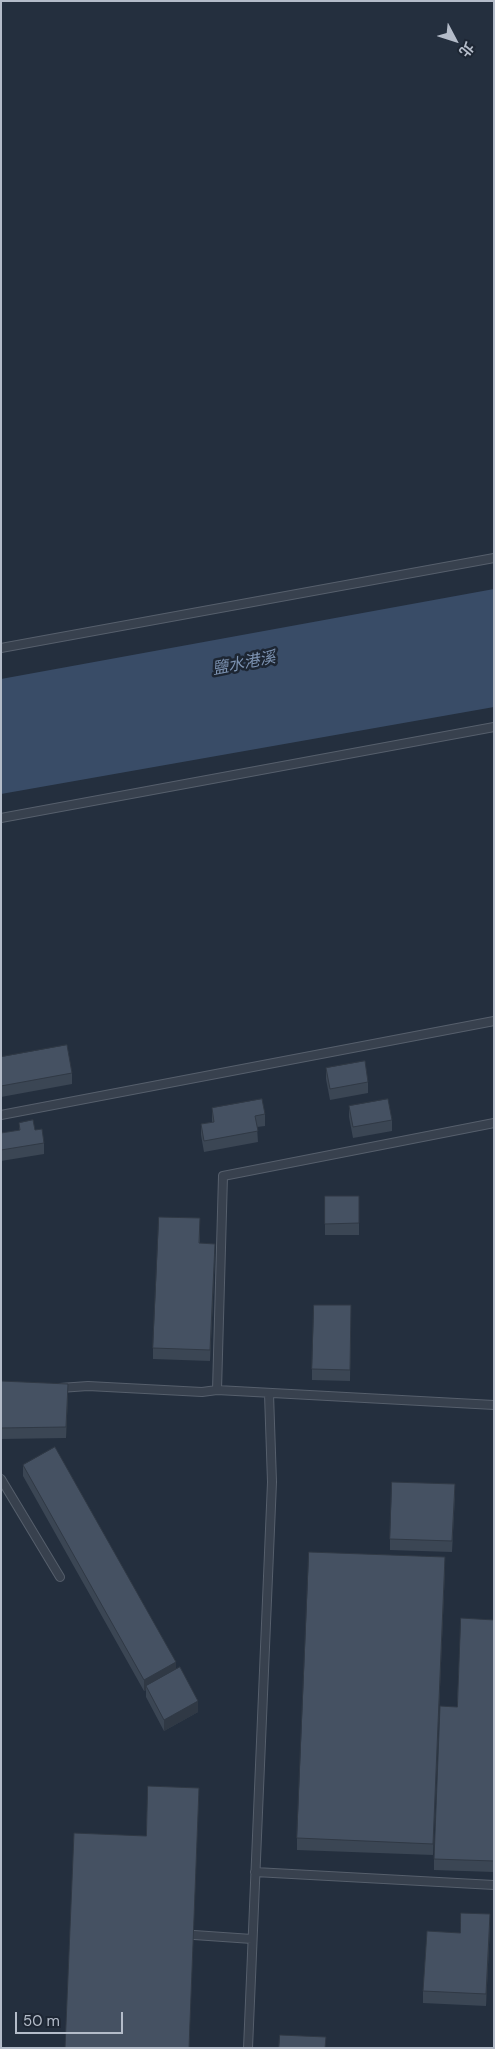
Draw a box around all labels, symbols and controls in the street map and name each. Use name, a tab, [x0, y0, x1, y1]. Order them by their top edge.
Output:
north arrow	[430, 15, 480, 65]
text: 北	[455, 38, 478, 61]
water label: 鹽水港溪	[211, 648, 277, 680]
scale bar	[18, 2002, 125, 2034]
text: 50 m	[23, 2011, 60, 2031]

